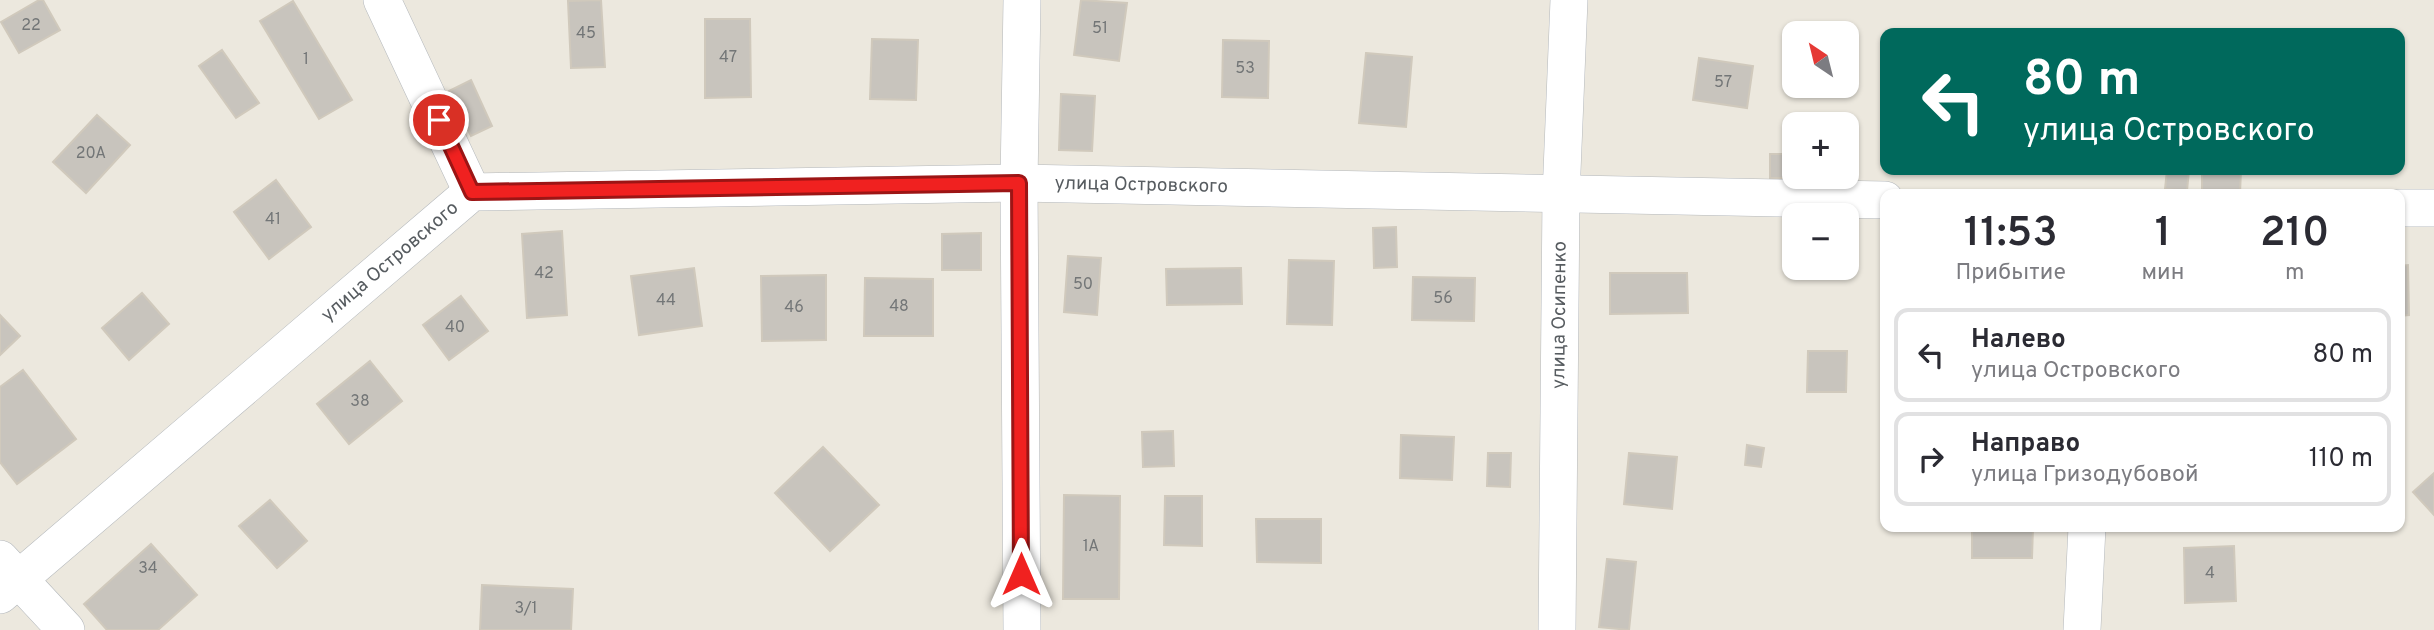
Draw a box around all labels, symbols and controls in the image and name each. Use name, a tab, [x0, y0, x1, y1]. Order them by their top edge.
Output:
house number: 22	[21, 16, 41, 36]
house number: 51	[1092, 19, 1108, 39]
north arrow	[1782, 21, 1858, 98]
map controls	[1782, 21, 1859, 280]
house number: 45	[576, 24, 596, 44]
house number: 47	[719, 48, 737, 68]
house number: 1	[303, 50, 309, 70]
text: 80 m	[2023, 51, 2140, 113]
icon: left	[1908, 56, 1999, 147]
house number: 53	[1235, 59, 1255, 79]
house number: 57	[1714, 73, 1732, 93]
pin	[409, 90, 469, 150]
icon: arrive	[420, 101, 458, 139]
button: +	[1782, 112, 1859, 189]
text: улица Островского	[2023, 112, 2315, 152]
house number: 20А	[76, 144, 106, 164]
street label: улица Островского	[1054, 172, 1228, 199]
street label: улица Островского	[316, 196, 464, 327]
button: −	[1782, 203, 1859, 280]
text: 11:53	[1964, 208, 2058, 261]
text: 1	[2155, 208, 2171, 261]
text: 210	[2260, 208, 2329, 261]
house number: 41	[265, 210, 281, 230]
street label: улица Осипенко	[1547, 241, 1573, 389]
text: Прибытие	[1956, 259, 2066, 288]
text: мин	[2141, 259, 2184, 288]
text: m	[2285, 259, 2304, 288]
house number: 42	[534, 264, 554, 284]
house number: 50	[1073, 275, 1093, 295]
house number: 56	[1433, 289, 1453, 309]
house number: 44	[656, 291, 676, 311]
house number: 48	[889, 297, 909, 317]
house number: 46	[784, 298, 804, 318]
house number: 40	[445, 318, 465, 338]
text: Налево	[1971, 324, 2066, 357]
icon: left	[1912, 336, 1950, 374]
text: 80 m	[2313, 339, 2373, 372]
text: улица Островского	[1971, 357, 2181, 386]
house number: 38	[350, 392, 370, 412]
text: Направо	[1971, 428, 2080, 461]
icon: right	[1912, 440, 1950, 478]
text: 110 m	[2309, 443, 2373, 476]
text: улица Гризодубовой	[1971, 461, 2199, 490]
position arrow	[984, 537, 1058, 611]
house number: 1А	[1083, 537, 1099, 557]
house number: 34	[138, 559, 158, 579]
house number: 4	[2205, 564, 2215, 584]
house number: 3/1	[515, 599, 537, 619]

